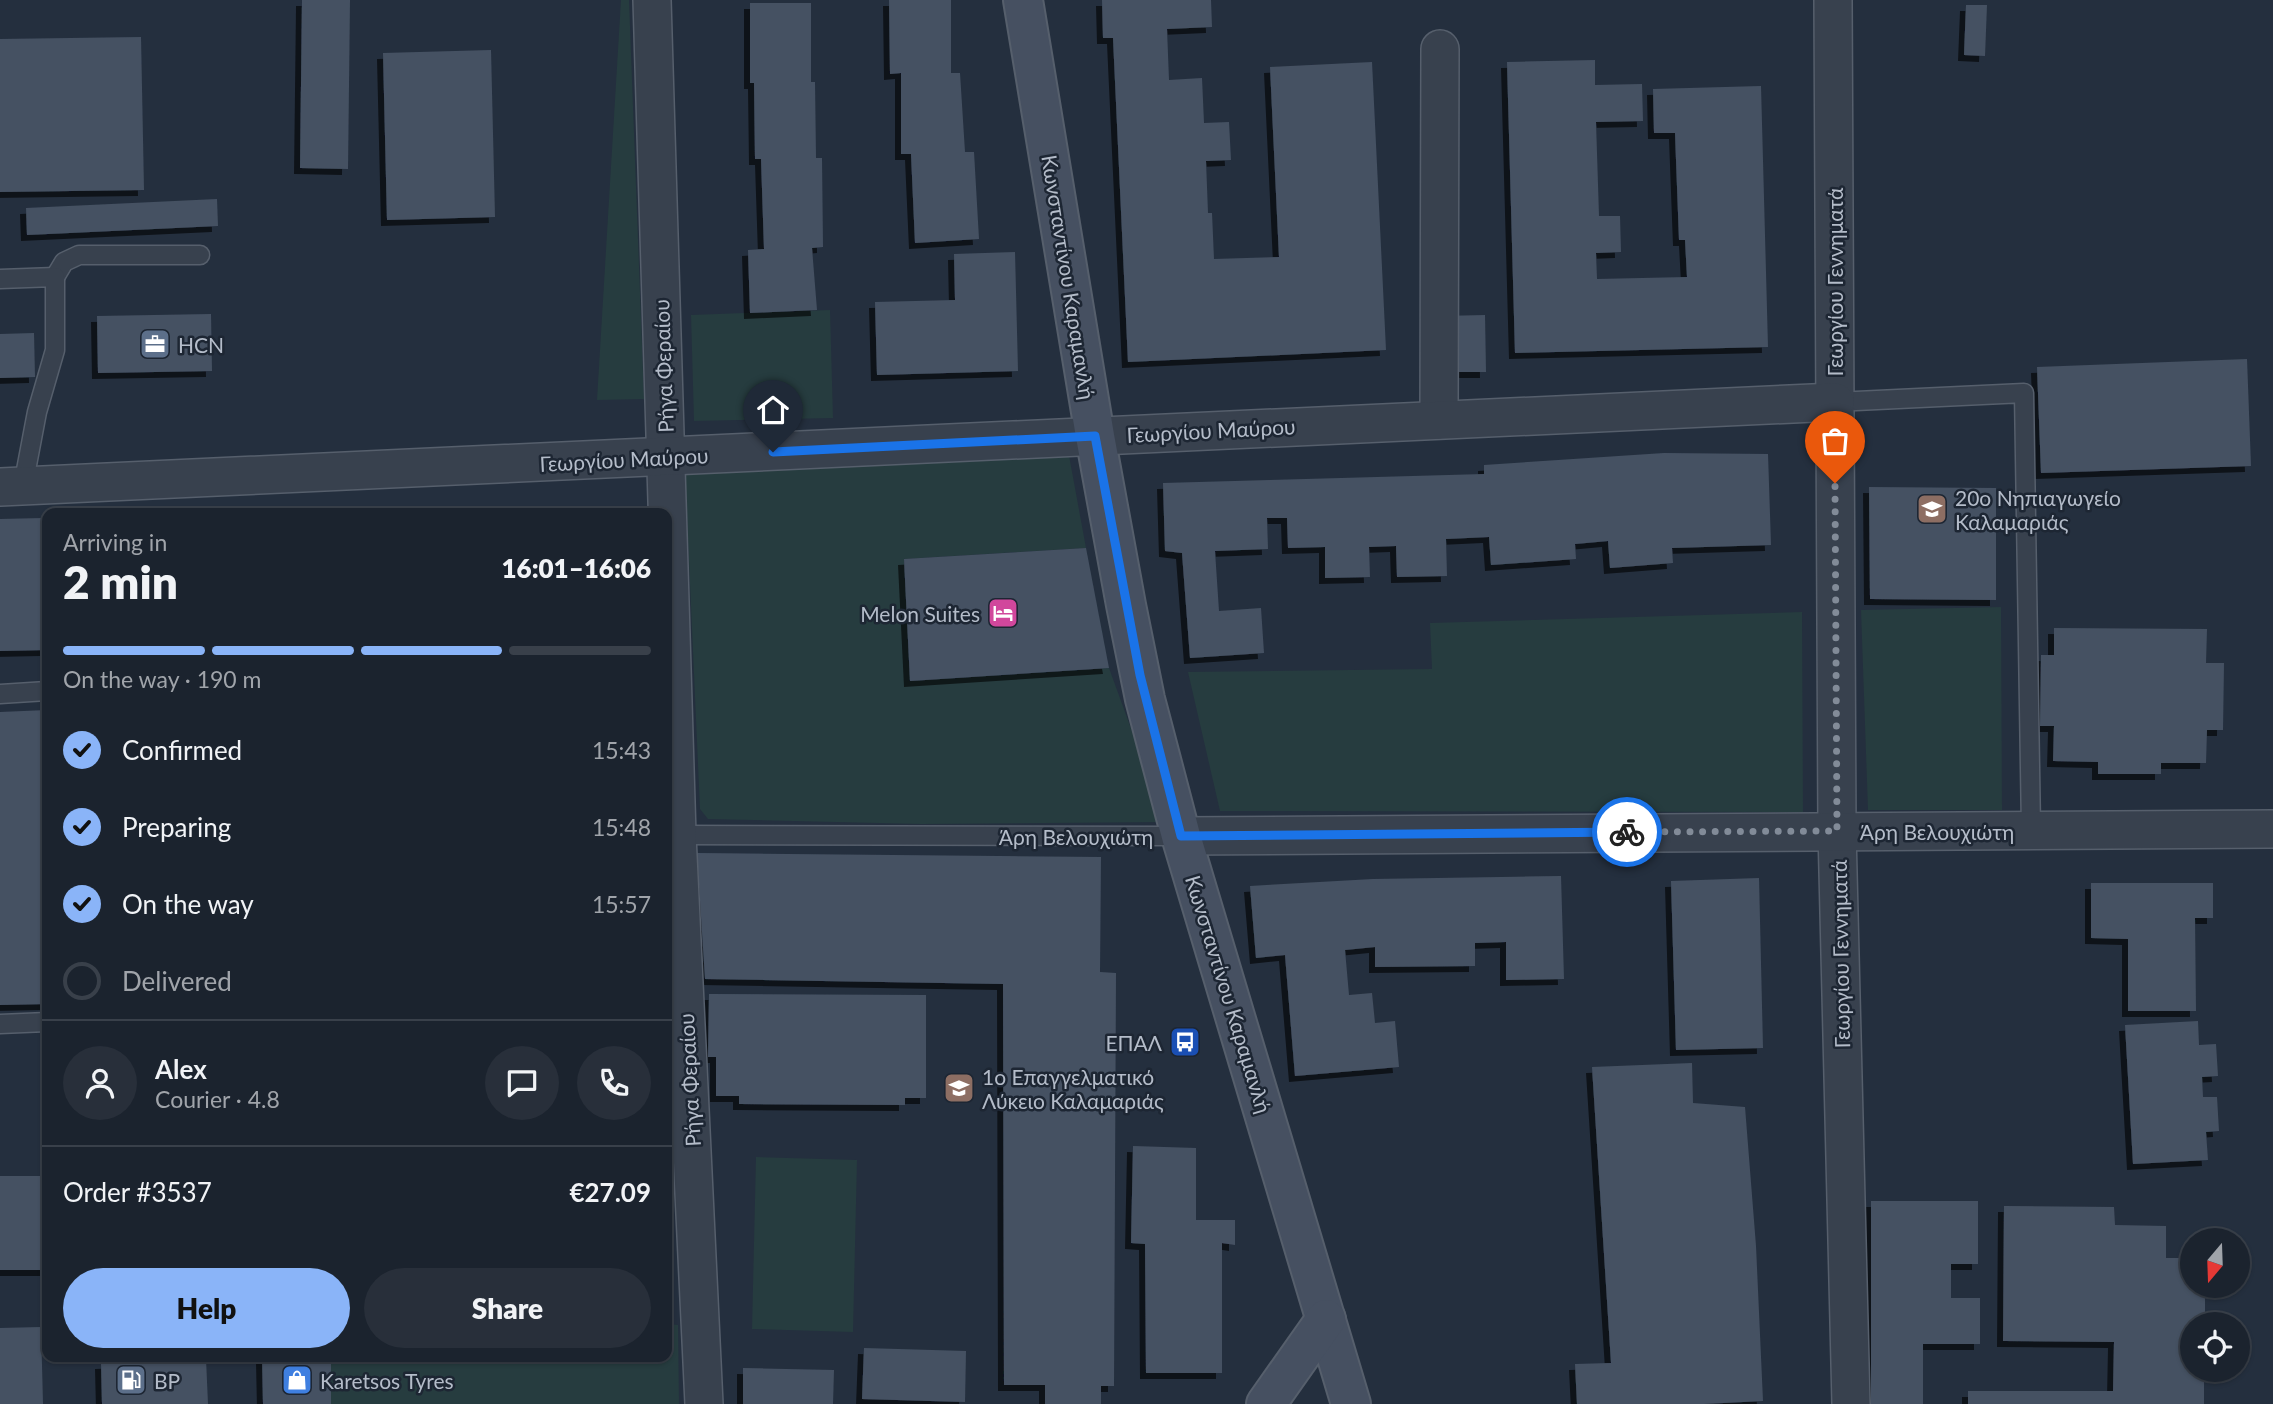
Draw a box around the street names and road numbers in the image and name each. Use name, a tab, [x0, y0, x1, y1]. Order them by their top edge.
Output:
street label: Κωνσταντίνου Καραμανλή	[1037, 153, 1101, 401]
street label: Γεωργίου Γεννηματά	[1822, 187, 1847, 376]
street label: Ρήγα Φεραίου	[648, 299, 678, 433]
street label: Γεωργίου Μαύρου	[1126, 413, 1296, 447]
street label: Γεωργίου Μαύρου	[539, 442, 709, 476]
street label: Άρη Βελουχιώτη	[1860, 819, 2014, 844]
street label: Άρη Βελουχιώτη	[999, 824, 1153, 849]
street label: Γεωργίου Γεννηματά	[1826, 859, 1854, 1049]
street label: Κωνσταντίνου Καραμανλή	[1181, 872, 1277, 1116]
street label: Ρήγα Φεραίου	[673, 1013, 705, 1147]

